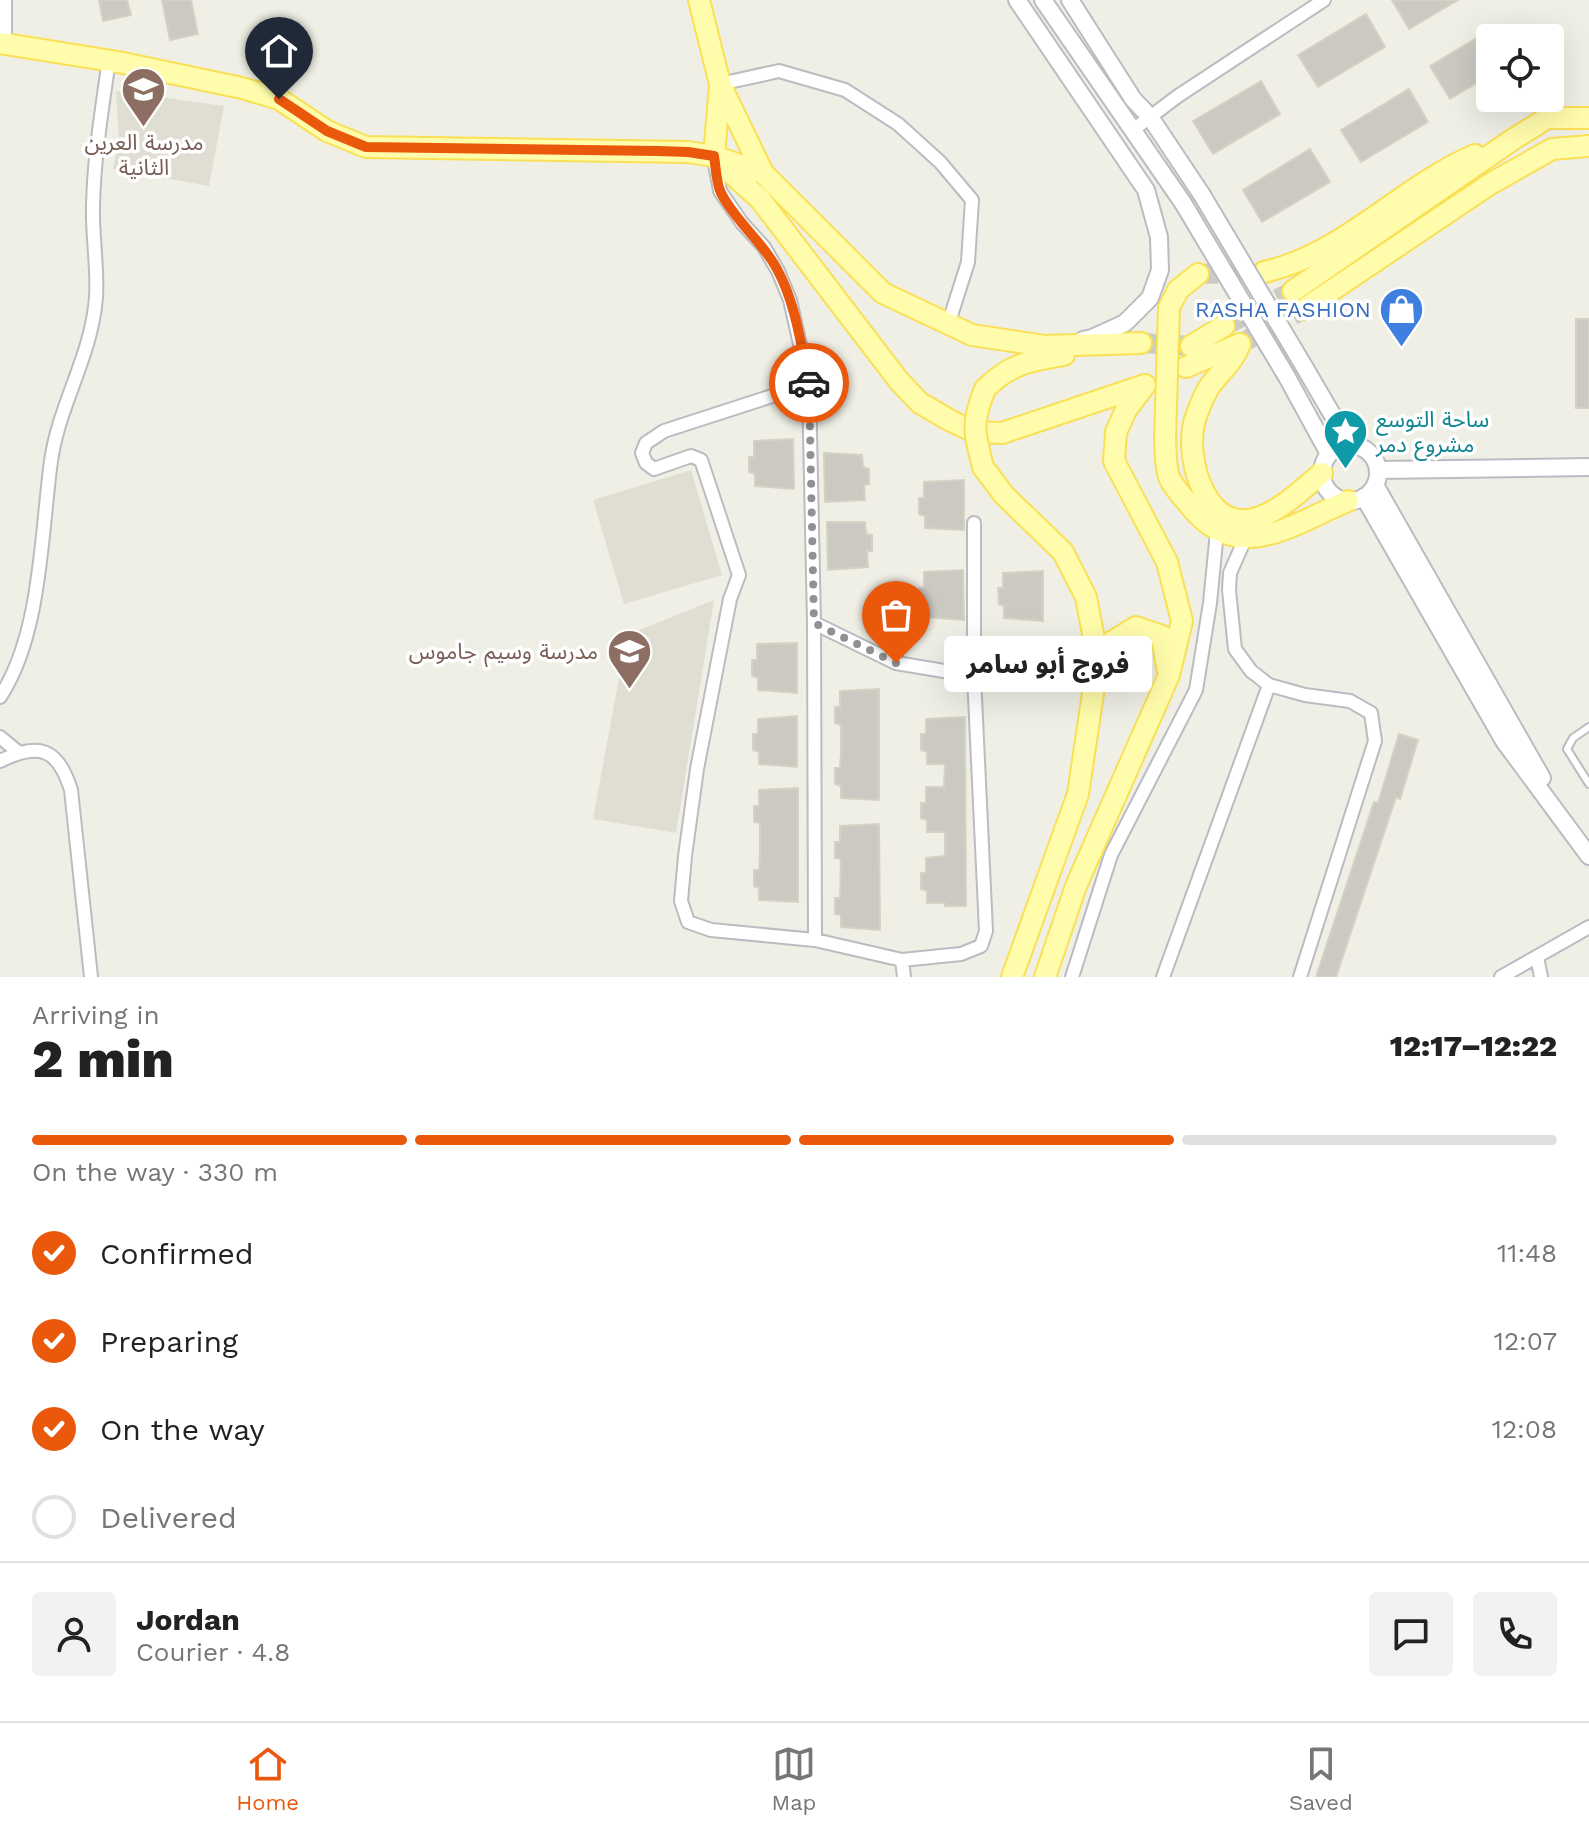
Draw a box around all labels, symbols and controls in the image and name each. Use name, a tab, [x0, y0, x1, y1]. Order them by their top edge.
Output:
pin	[245, 17, 313, 99]
map controls	[1476, 24, 1564, 112]
button: locate	[1476, 24, 1564, 112]
icon: home	[257, 29, 301, 73]
school or university icon: مدرسة العرين الثانية	[120, 65, 168, 128]
place label: مدرسة العرين الثانية	[84, 130, 204, 180]
shop icon: RASHA FASHION	[1378, 285, 1426, 348]
place label: RASHA FASHION	[1195, 297, 1371, 322]
courier	[769, 343, 849, 423]
icon: car	[787, 361, 831, 405]
place label: ساحة التوسع مشروع دمر	[1375, 407, 1489, 461]
place icon: ساحة التوسع مشروع دمر	[1321, 408, 1369, 471]
pin	[862, 581, 930, 663]
icon: bag	[874, 593, 918, 637]
school or university icon: مدرسة وسيم جاموس	[605, 627, 653, 690]
callout: فروج أبو سامر	[944, 635, 1152, 691]
place label: مدرسة وسيم جاموس	[409, 639, 598, 668]
text: فروج أبو سامر	[967, 649, 1129, 679]
text: Arriving in	[32, 1000, 160, 1030]
text: 12:17–12:22	[1390, 1028, 1557, 1063]
text: 2 min	[32, 1029, 174, 1090]
text: On the way · 330 m	[32, 1157, 278, 1187]
icon: check	[32, 1231, 76, 1275]
text: Confirmed	[100, 1236, 254, 1271]
text: 11:48	[1497, 1238, 1557, 1268]
icon: check	[32, 1319, 76, 1363]
text: Preparing	[100, 1324, 238, 1359]
text: 12:07	[1494, 1326, 1557, 1356]
icon: check	[32, 1407, 76, 1451]
text: On the way	[100, 1412, 265, 1447]
text: 12:08	[1492, 1414, 1557, 1444]
text: Delivered	[100, 1500, 237, 1535]
button: person	[32, 1592, 116, 1676]
button: chat	[1369, 1592, 1453, 1676]
button: phone	[1473, 1592, 1557, 1676]
text: Jordan	[136, 1602, 240, 1637]
text: Courier · 4.8	[136, 1637, 290, 1667]
tab: Home	[236, 1742, 299, 1815]
tab: Map	[772, 1742, 816, 1815]
tab: Saved	[1289, 1742, 1353, 1815]

